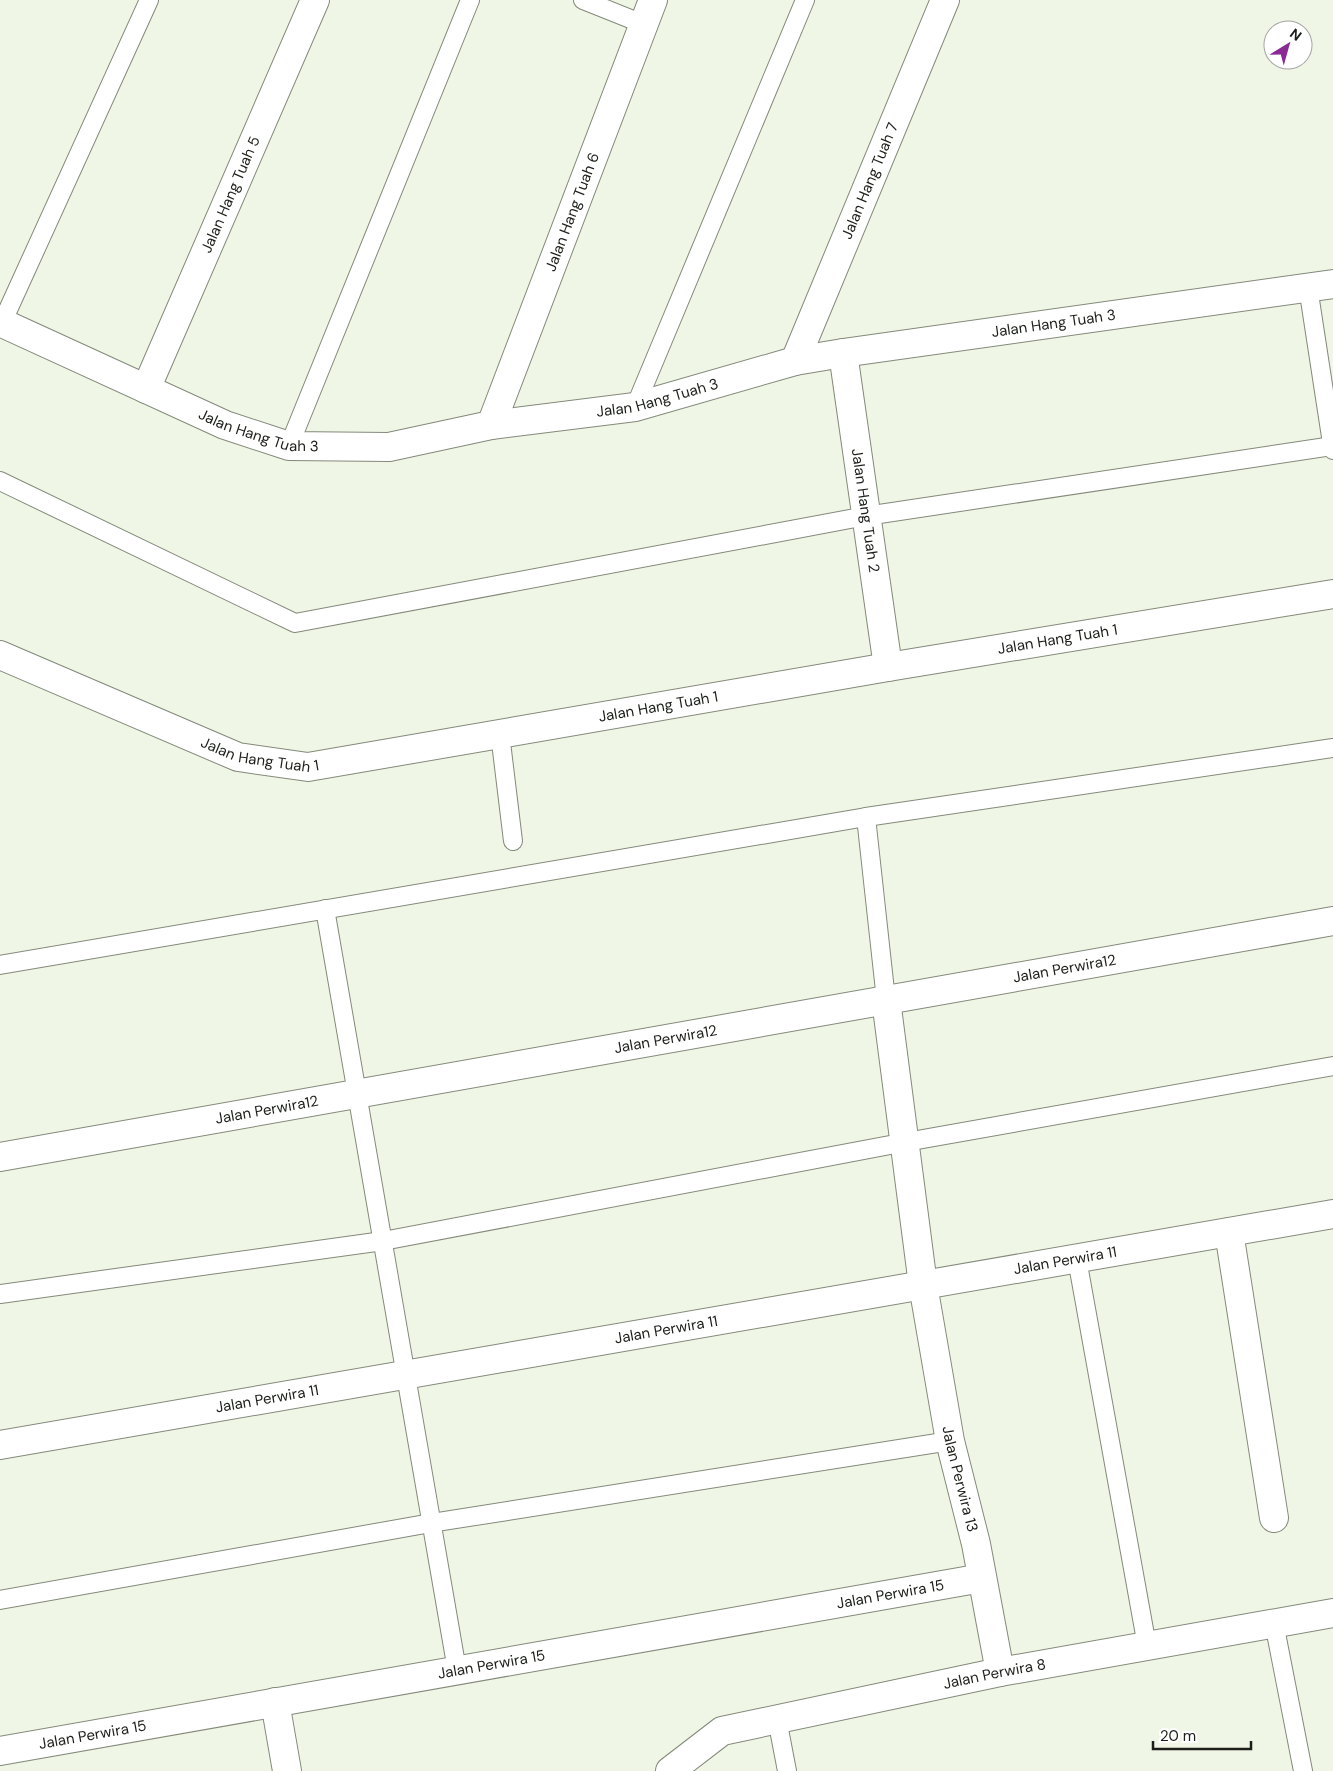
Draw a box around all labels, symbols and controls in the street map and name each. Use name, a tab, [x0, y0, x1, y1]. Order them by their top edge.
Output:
north arrow	[1263, 20, 1313, 70]
text: N	[1286, 24, 1305, 45]
street label: Jalan Hang Tuah 7	[837, 120, 903, 242]
street label: Jalan Hang Tuah 5	[196, 133, 265, 256]
street label: Jalan Hang Tuah 6	[540, 150, 604, 274]
street label: Jalan Hang Tuah 3	[990, 305, 1117, 342]
street label: Jalan Hang Tuah 3	[595, 374, 721, 422]
street label: Jalan Hang Tuah 3	[195, 404, 319, 456]
street label: Jalan Hang Tuah 2	[847, 447, 884, 574]
street label: Jalan Hang Tuah 1	[996, 620, 1119, 659]
street label: Jalan Hang Tuah 1	[597, 686, 720, 727]
street label: Jalan Hang Tuah 1	[198, 732, 320, 777]
street label: Jalan Perwira12	[1011, 950, 1118, 987]
street label: Jalan Perwira12	[613, 1020, 719, 1058]
street label: Jalan Perwira12	[214, 1091, 320, 1129]
street label: Jalan Perwira 11	[1012, 1242, 1118, 1279]
street label: Jalan Perwira 11	[613, 1311, 719, 1348]
street label: Jalan Perwira 11	[214, 1380, 320, 1417]
street label: Jalan Perwira 13	[938, 1425, 983, 1534]
street label: Jalan Perwira 15	[835, 1575, 946, 1613]
street label: Jalan Perwira 15	[436, 1645, 547, 1684]
street label: Jalan Perwira 8	[941, 1654, 1047, 1694]
street label: Jalan Perwira 15	[37, 1715, 148, 1754]
scale bar	[1153, 1718, 1250, 1750]
text: 20 m	[1160, 1726, 1196, 1746]

